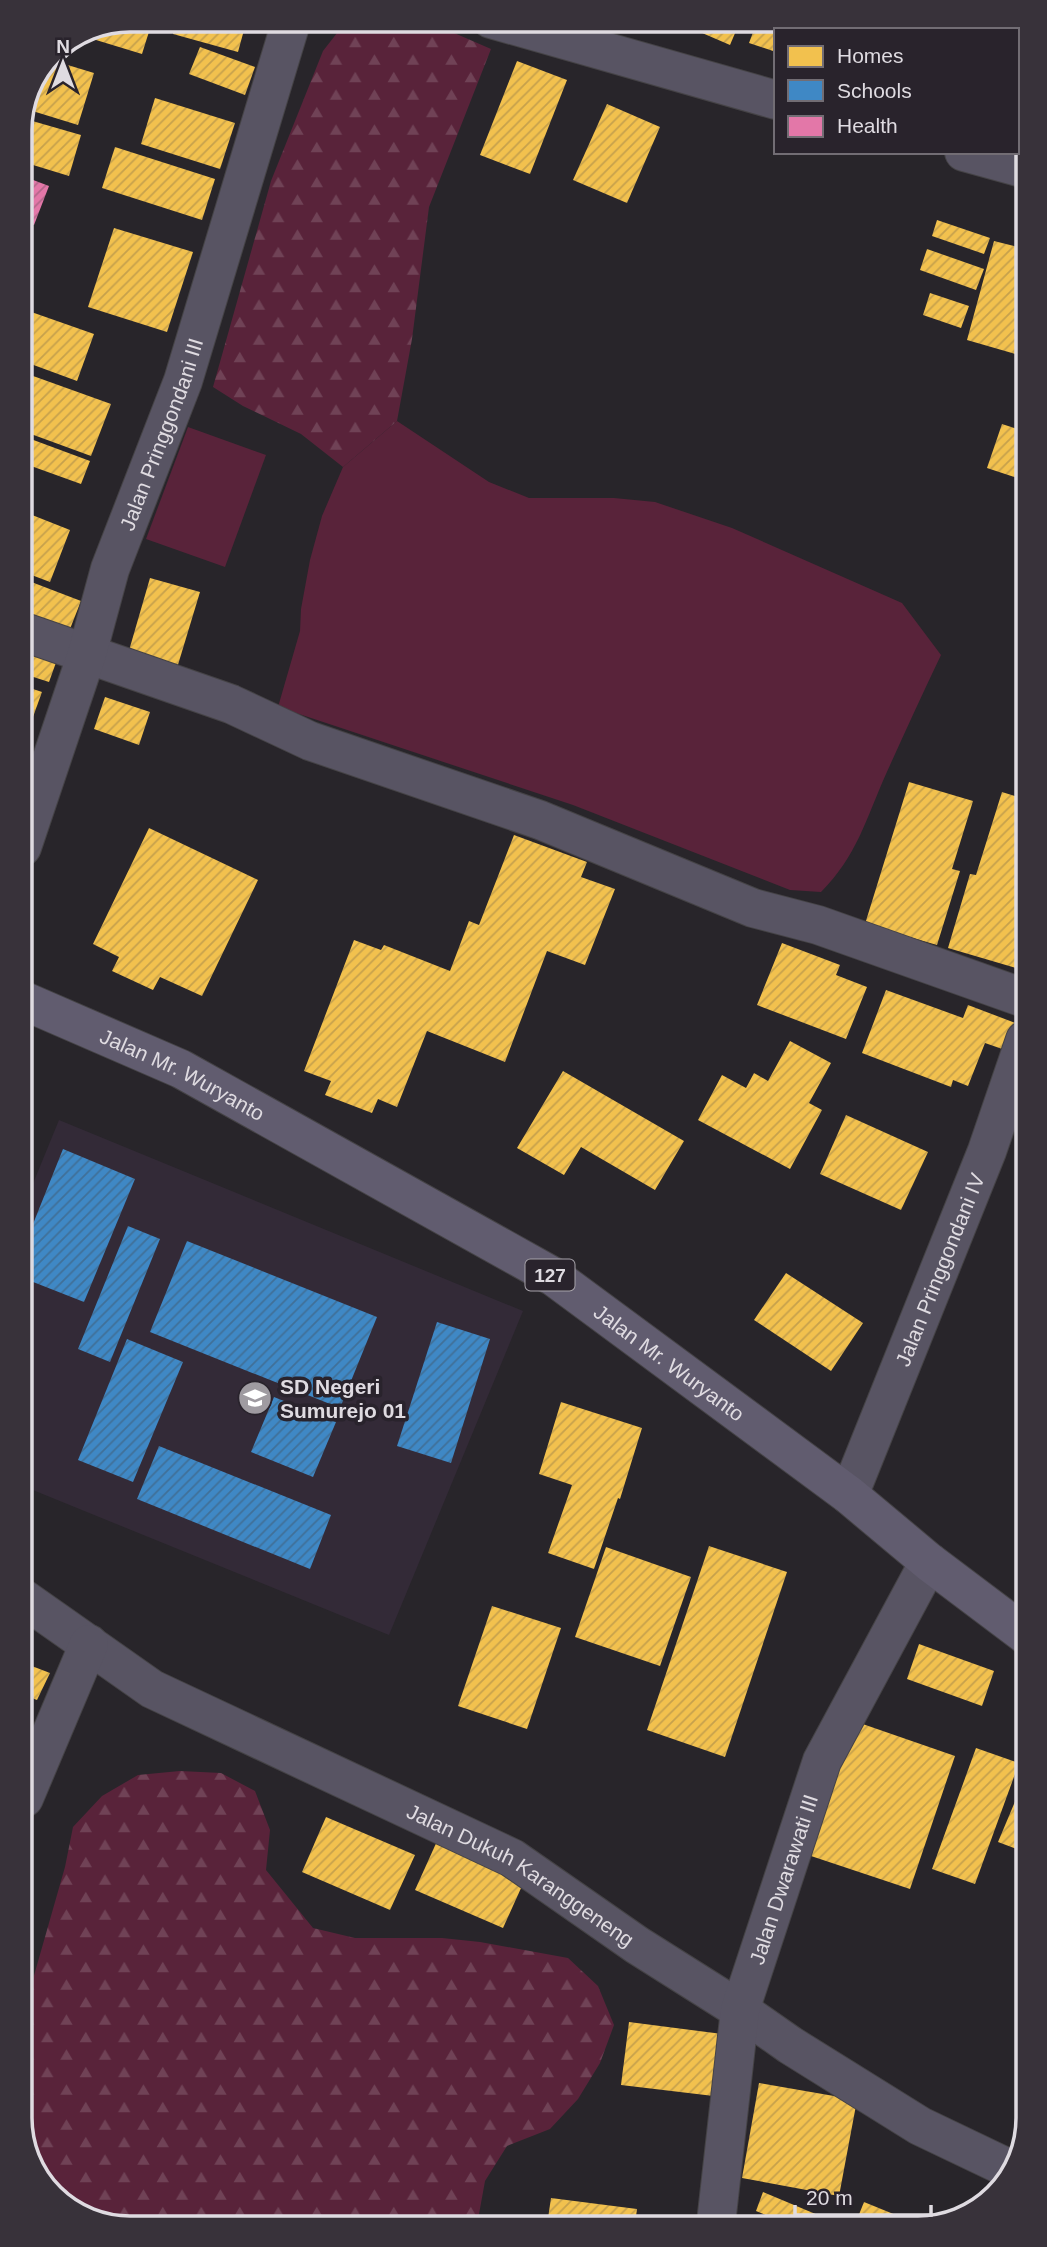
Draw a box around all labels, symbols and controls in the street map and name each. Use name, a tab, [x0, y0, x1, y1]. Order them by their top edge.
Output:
north arrow	[28, 28, 98, 98]
legend	[774, 28, 1019, 154]
text: N	[56, 36, 70, 57]
text: Homes	[837, 44, 904, 67]
text: Schools	[837, 79, 912, 102]
text: Health	[837, 114, 898, 137]
street label: Jalan Pringgondani III	[115, 335, 207, 533]
street label: Jalan Mr. Wuryanto	[97, 1024, 269, 1125]
street label: Jalan Pringgondani IV	[891, 1170, 988, 1369]
road number: 127	[526, 1260, 574, 1290]
street label: Jalan Mr. Wuryanto	[590, 1299, 749, 1425]
place label: SD Negeri Sumurejo 01	[280, 1375, 406, 1422]
school or university icon: SD Negeri Sumurejo 01	[236, 1379, 274, 1417]
street label: Jalan Dwarawati III	[744, 1791, 822, 1967]
street label: Jalan Dukuh Karanggeneng	[404, 1799, 638, 1951]
scale bar	[795, 2174, 932, 2218]
text: 20 m	[806, 2186, 853, 2209]

